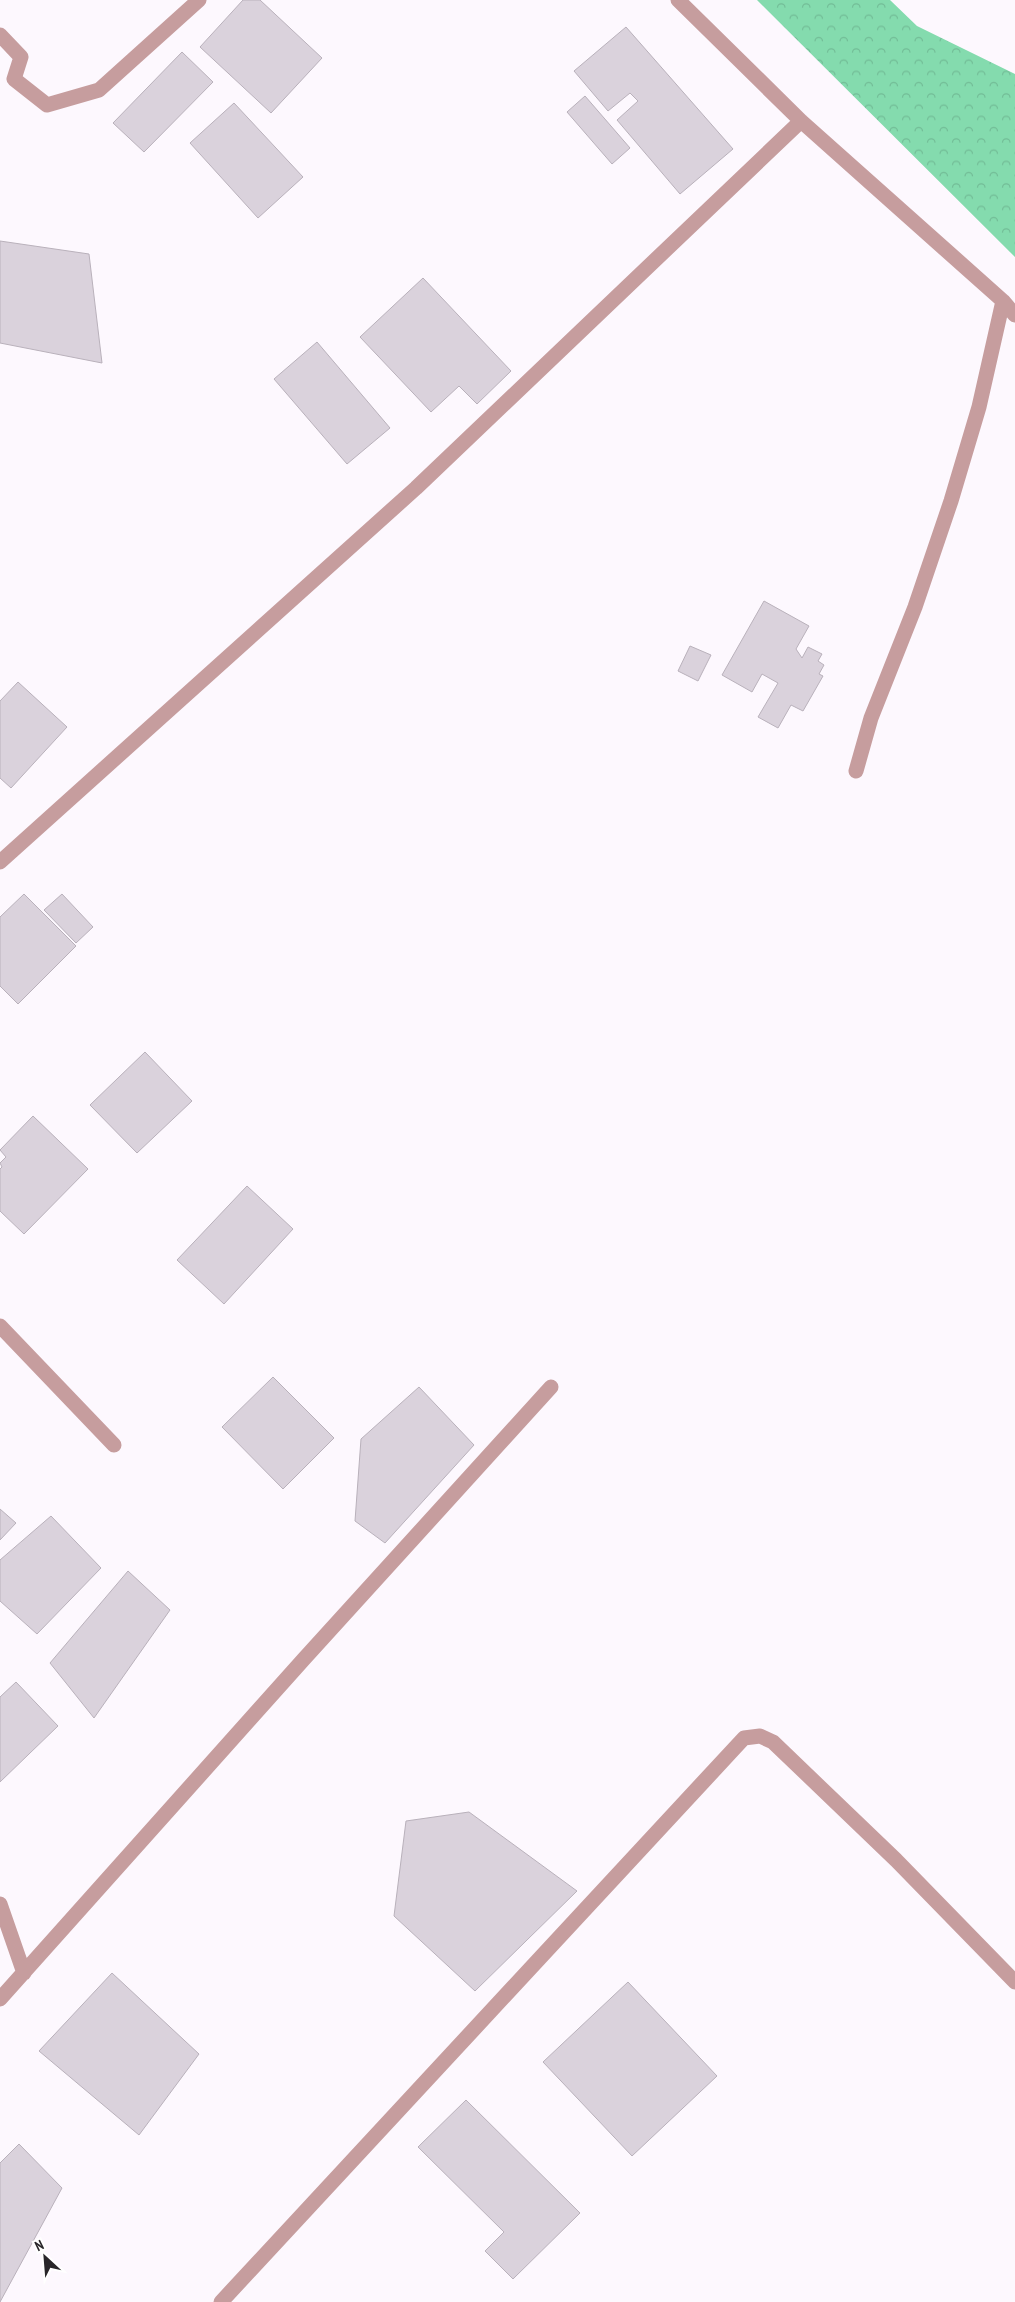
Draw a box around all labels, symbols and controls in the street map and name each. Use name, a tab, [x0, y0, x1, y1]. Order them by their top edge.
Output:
north arrow	[20, 2232, 70, 2282]
text: N	[32, 2236, 47, 2255]

